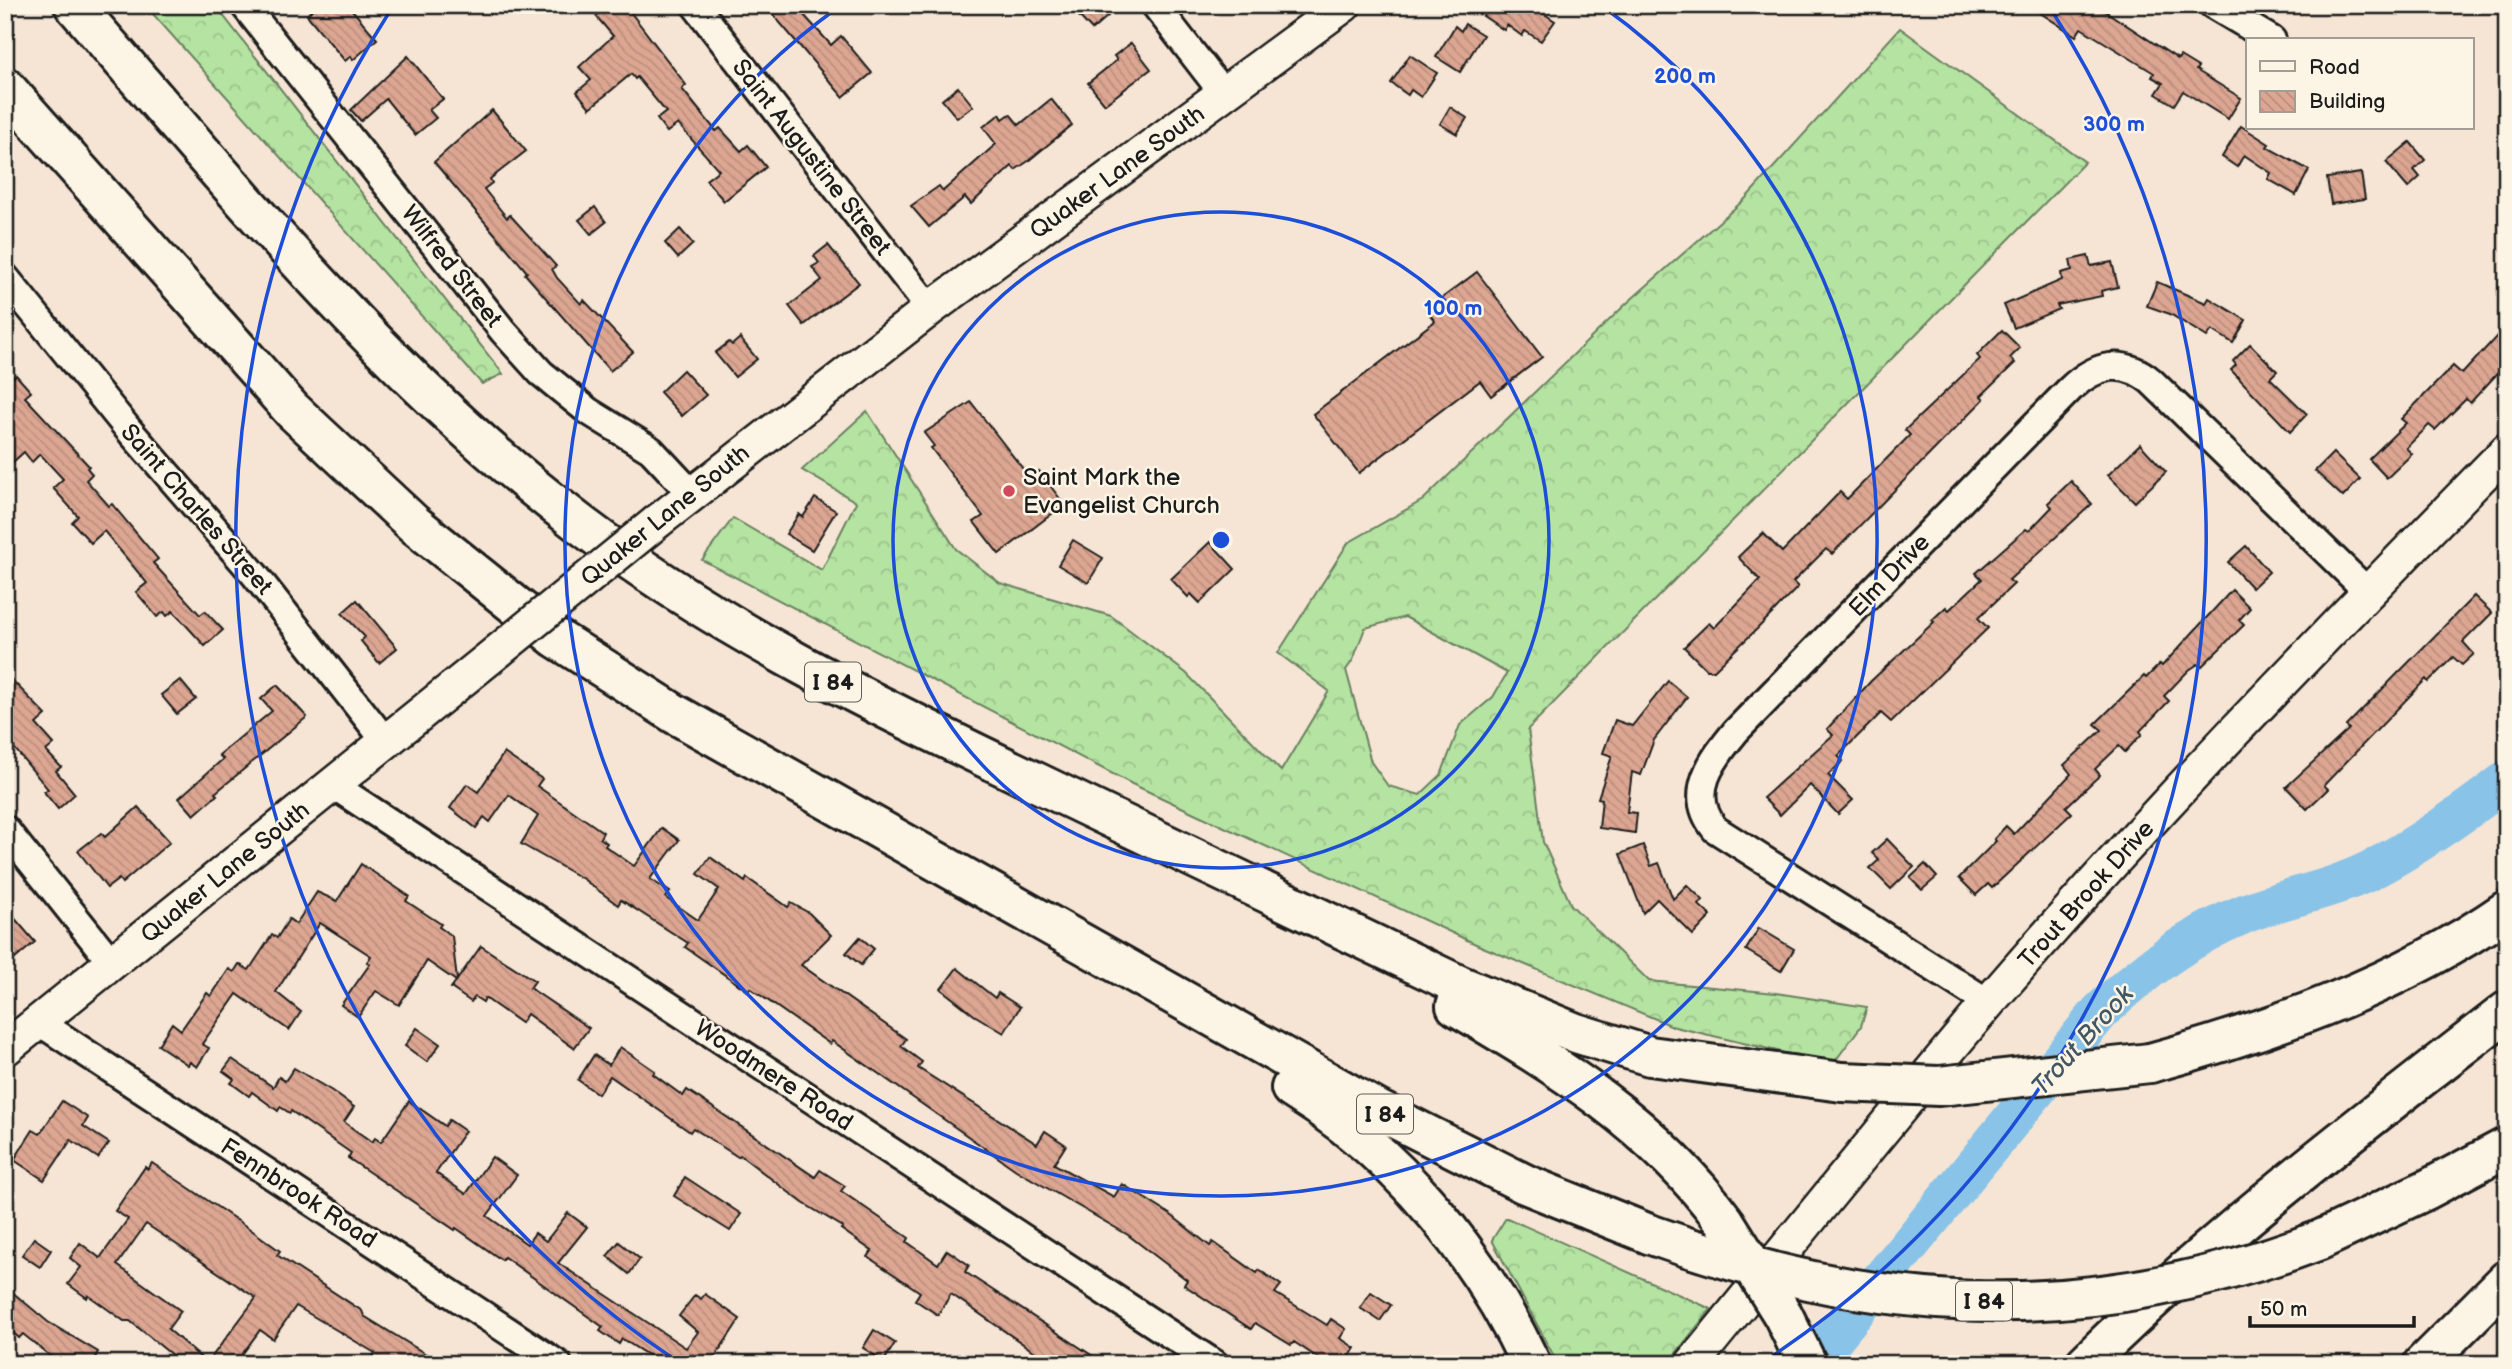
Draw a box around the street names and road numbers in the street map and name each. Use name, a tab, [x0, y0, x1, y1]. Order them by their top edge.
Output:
street label: Saint Augustine Street	[726, 54, 897, 262]
street label: Quaker Lane South	[1024, 99, 1210, 245]
street label: Wilfred Street	[395, 199, 509, 334]
street label: Saint Charles Street	[115, 418, 279, 601]
street label: Quaker Lane South	[575, 438, 756, 592]
street label: Elm Drive	[1843, 528, 1936, 623]
road number: I 84	[805, 662, 861, 702]
street label: Quaker Lane South	[135, 795, 316, 949]
street label: Trout Brook Drive	[2013, 815, 2160, 974]
street label: Woodmere Road	[689, 1014, 858, 1137]
road number: I 84	[1357, 1094, 1413, 1134]
street label: Fennbrook Road	[215, 1132, 382, 1255]
road number: I 84	[1956, 1282, 2012, 1320]

